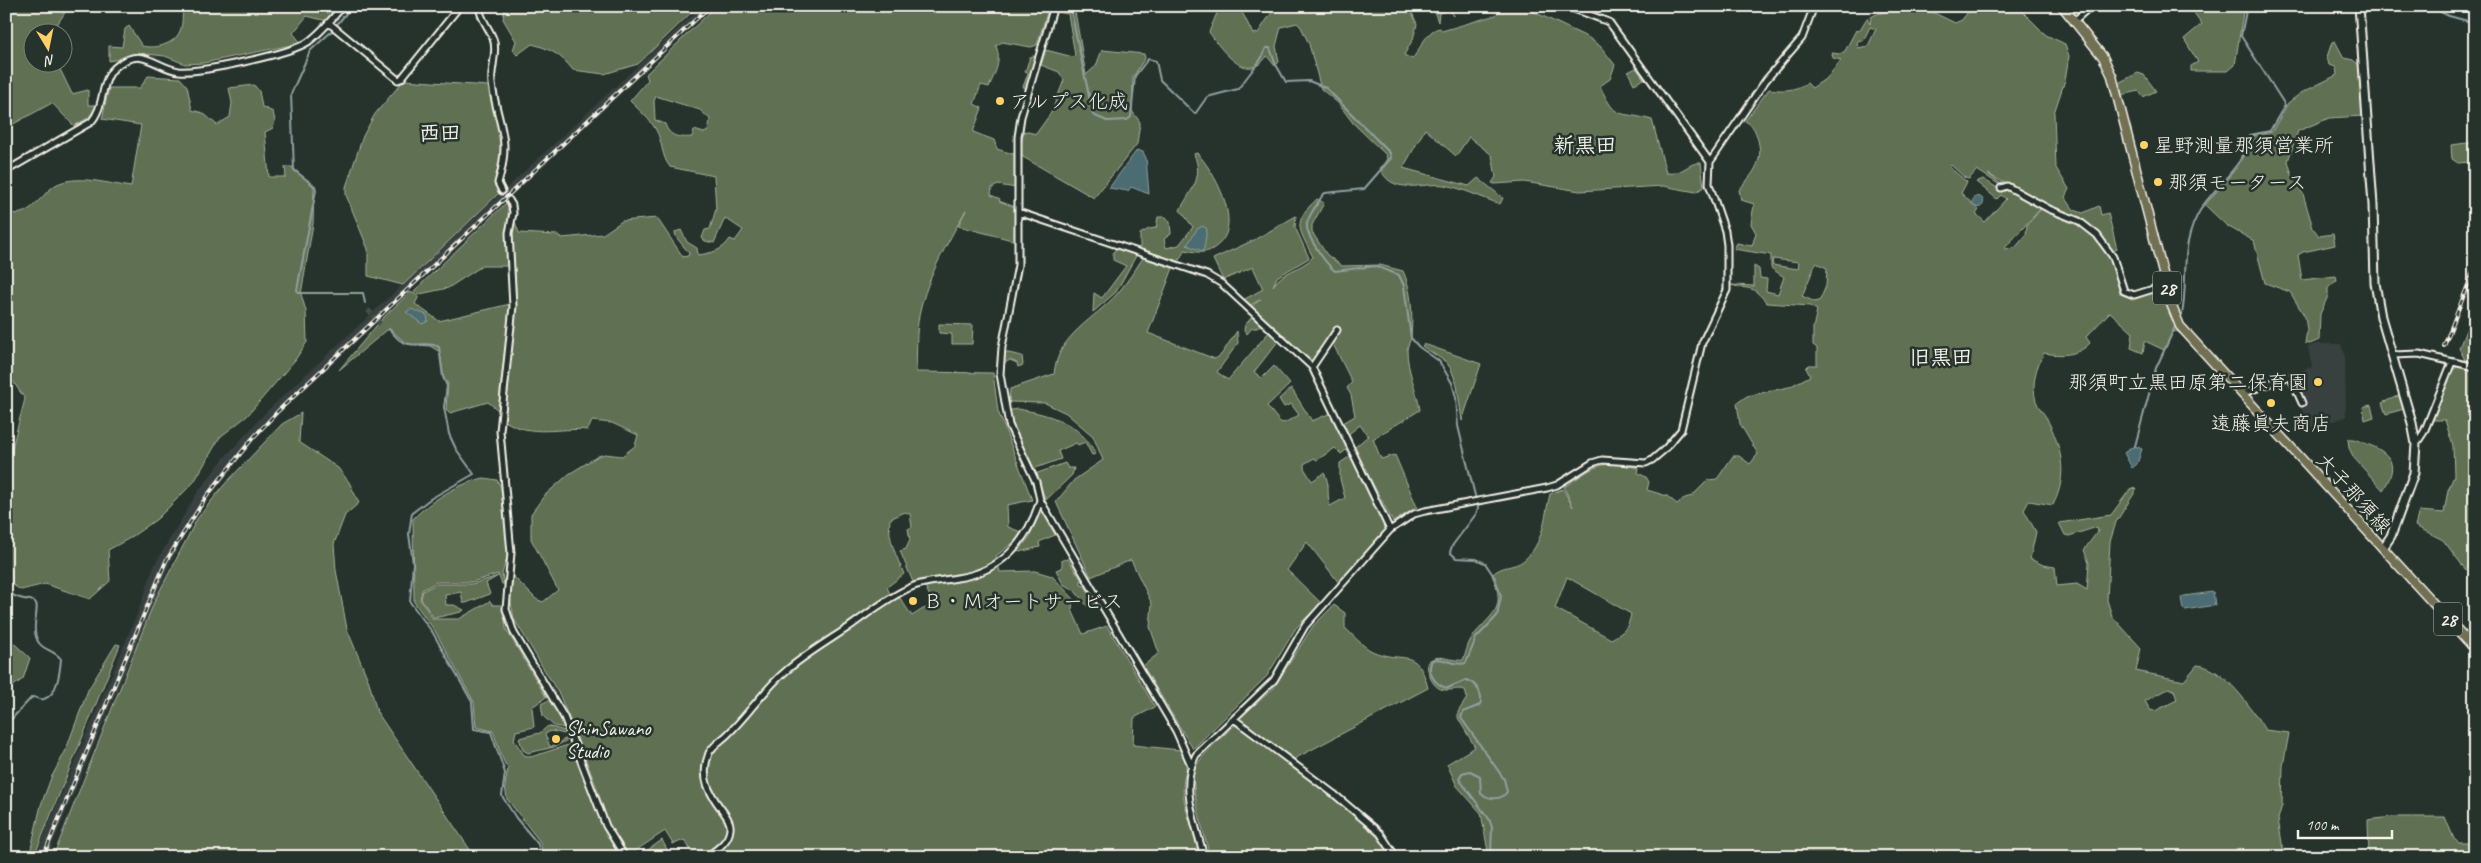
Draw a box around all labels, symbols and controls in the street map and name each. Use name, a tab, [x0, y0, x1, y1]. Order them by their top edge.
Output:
north arrow	[22, 22, 72, 72]
text: N	[42, 51, 56, 70]
place label: アルプス化成	[1010, 89, 1128, 114]
marker: アルプス化成	[994, 95, 1006, 107]
district label: 西田	[419, 120, 461, 146]
district label: 新黒田	[1554, 132, 1617, 158]
place label: 星野測量那須営業所	[2154, 133, 2334, 158]
marker: 星野測量那須営業所	[2138, 139, 2150, 151]
place label: 那須モータース	[2168, 170, 2306, 195]
marker: 那須モータース	[2152, 176, 2164, 188]
road number: 28	[2153, 272, 2181, 304]
district label: 旧黒田	[1910, 344, 1973, 370]
place label: 那須町立黒田原第二保育園	[2068, 370, 2308, 395]
marker: 那須町立黒田原第二保育園	[2312, 376, 2324, 388]
marker: 遠藤眞夫商店	[2265, 397, 2277, 409]
place label: 遠藤眞夫商店	[2211, 411, 2331, 436]
street label: 大子那須線	[2311, 448, 2396, 539]
place label: Ｂ・Ｍオートサービス	[923, 589, 1123, 614]
marker: Ｂ・Ｍオートサービス	[907, 595, 919, 607]
road number: 28	[2434, 602, 2462, 636]
place label: ShinSawano Studio	[566, 716, 651, 764]
marker: ShinSawano Studio	[550, 733, 562, 745]
scale bar	[2298, 808, 2392, 840]
text: 100 m	[2306, 816, 2340, 835]

